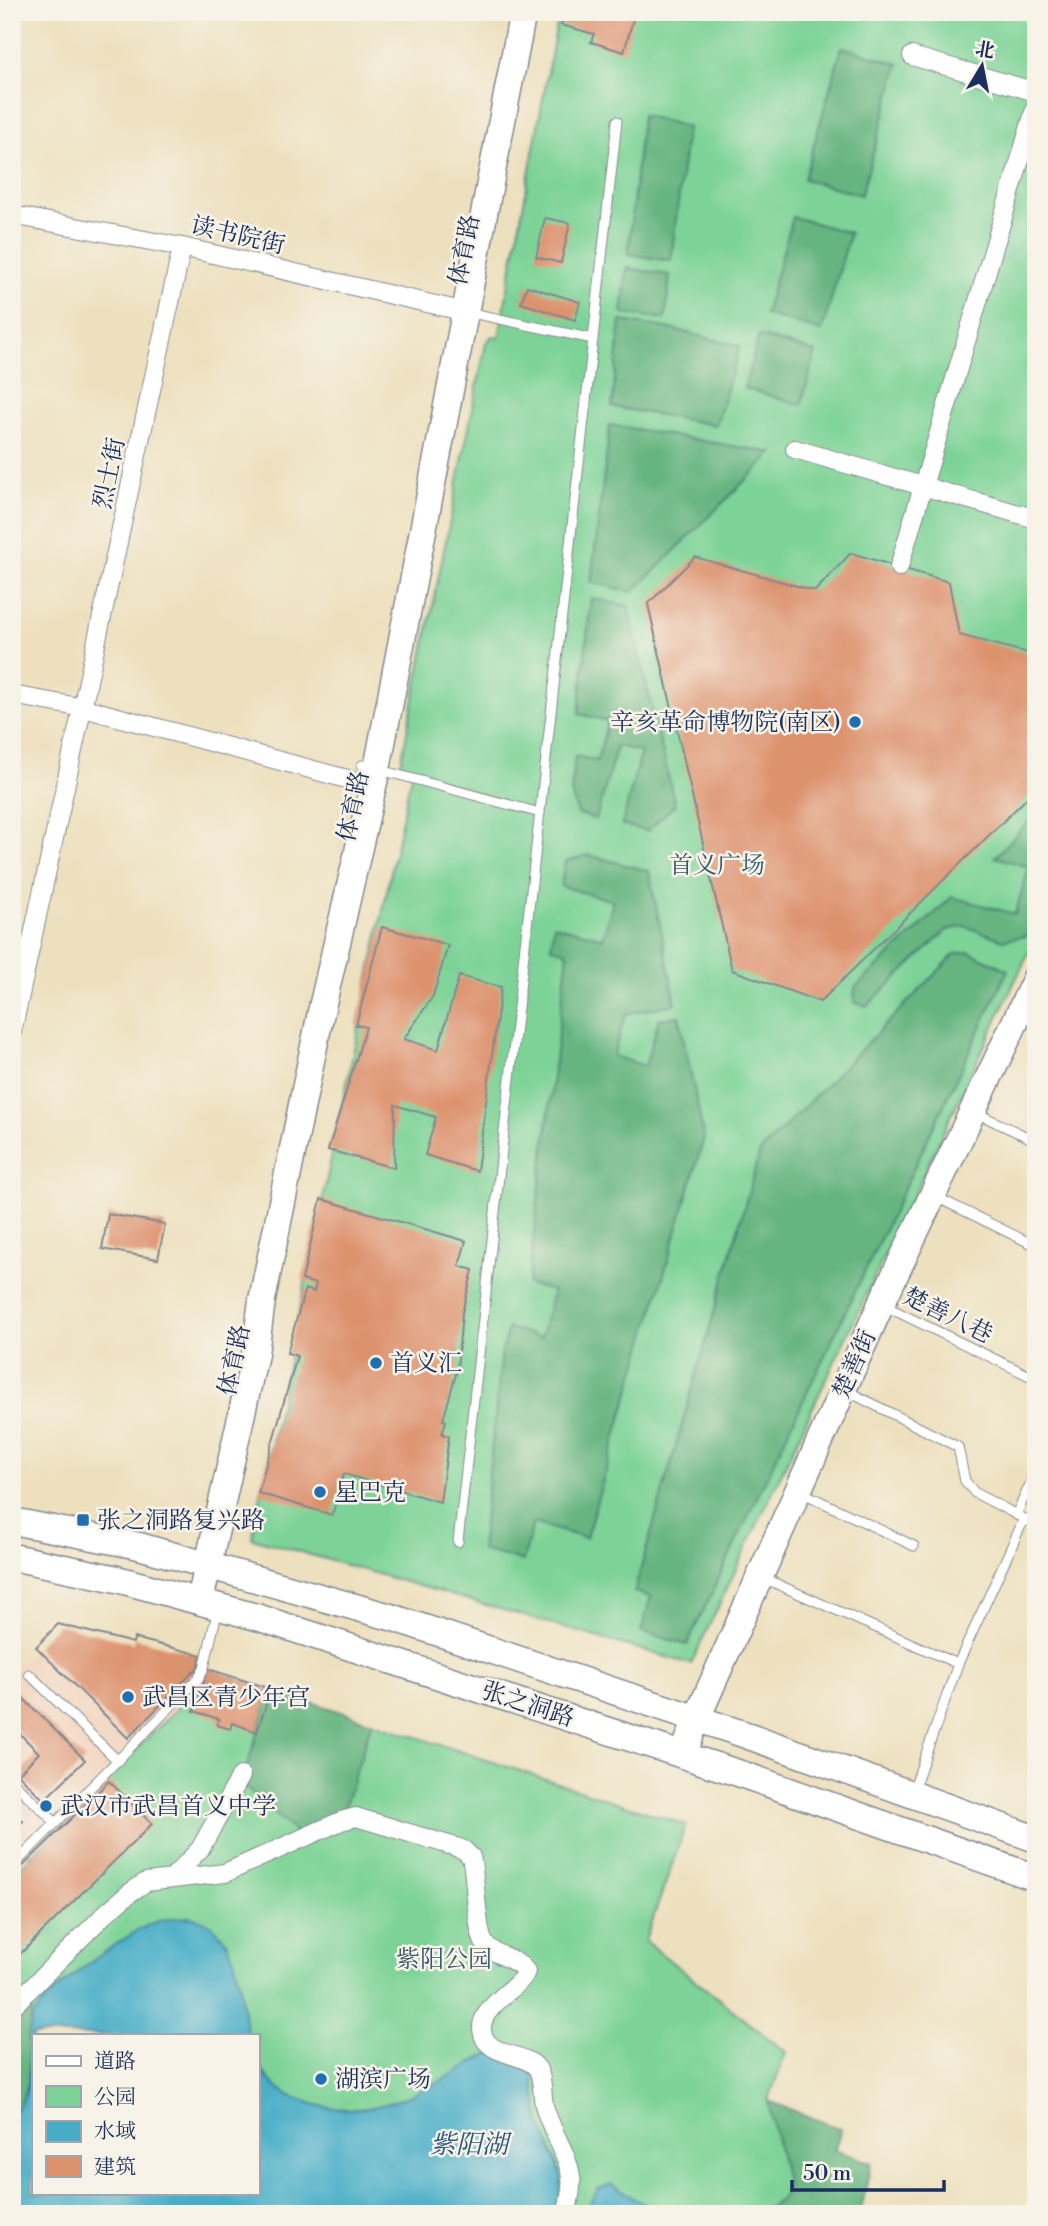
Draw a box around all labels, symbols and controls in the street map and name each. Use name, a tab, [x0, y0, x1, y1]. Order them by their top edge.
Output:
north arrow	[946, 32, 1016, 102]
text: 北	[973, 37, 996, 64]
street label: 读书院街	[188, 211, 288, 261]
street label: 体育路	[443, 212, 487, 288]
street label: 烈士街	[88, 435, 132, 512]
place label: 辛亥革命博物院(南区)	[610, 708, 841, 738]
marker: 辛亥革命博物院(南区)	[847, 714, 863, 730]
street label: 体育路	[332, 768, 376, 845]
park label: 首义广场	[669, 851, 765, 881]
street label: 楚善八巷	[898, 1281, 997, 1350]
street label: 体育路	[213, 1322, 257, 1399]
street label: 楚善街	[827, 1325, 883, 1403]
place label: 首义汇	[390, 1349, 462, 1379]
marker: 首义汇	[368, 1355, 384, 1371]
place label: 星巴克	[334, 1478, 406, 1508]
marker: 星巴克	[312, 1484, 328, 1500]
place label: 张之洞路复兴路	[97, 1506, 265, 1536]
marker: 张之洞路复兴路	[75, 1512, 91, 1528]
street label: 张之洞路	[477, 1676, 578, 1734]
place label: 武昌区青少年宫	[142, 1683, 310, 1713]
marker: 武昌区青少年宫	[120, 1689, 136, 1705]
place label: 武汉市武昌首义中学	[60, 1792, 276, 1822]
marker: 武汉市武昌首义中学	[38, 1798, 54, 1814]
park label: 紫阳公园	[396, 1945, 492, 1975]
legend	[32, 2034, 259, 2194]
text: 道路	[94, 2049, 136, 2075]
place label: 湖滨广场	[335, 2065, 431, 2095]
marker: 湖滨广场	[313, 2071, 329, 2087]
text: 公园	[94, 2085, 136, 2111]
text: 水域	[94, 2119, 136, 2145]
water label: 紫阳湖	[430, 2129, 512, 2161]
scale bar	[792, 2149, 945, 2193]
text: 建筑	[94, 2155, 136, 2181]
text: 50 m	[803, 2161, 851, 2187]

